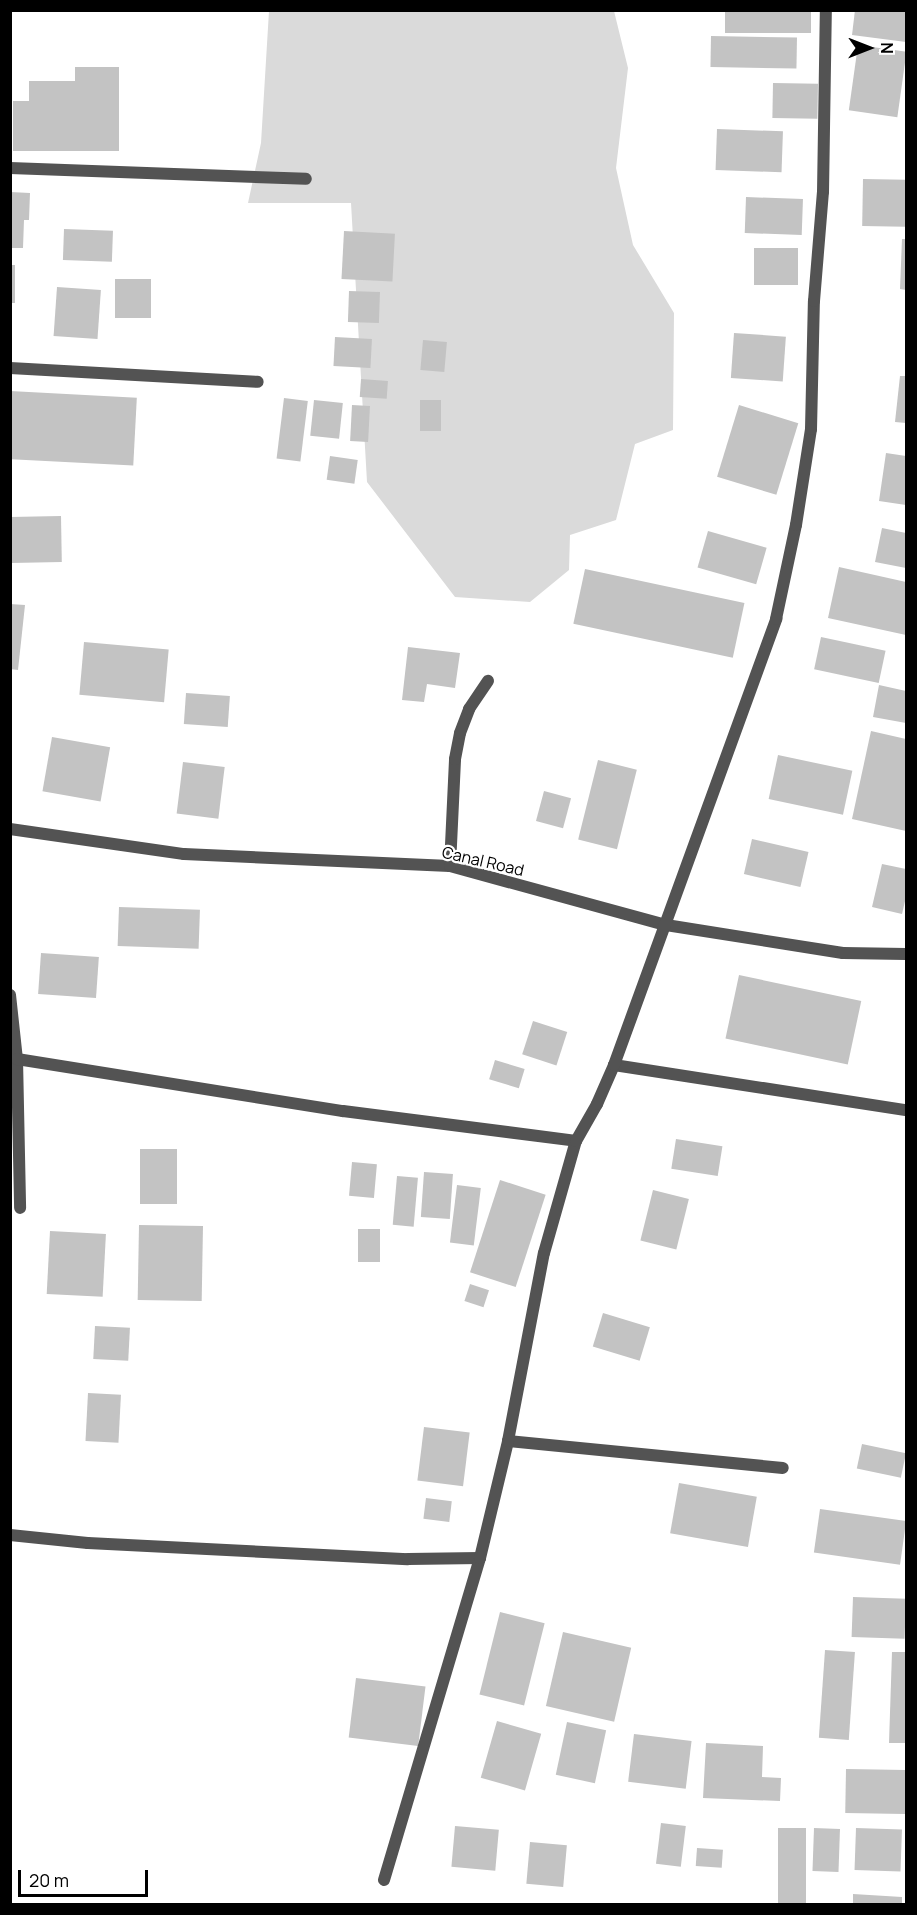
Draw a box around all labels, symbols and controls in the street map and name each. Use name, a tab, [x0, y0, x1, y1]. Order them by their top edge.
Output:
north arrow	[839, 18, 899, 78]
text: N	[876, 42, 898, 54]
street label: Canal Road	[440, 842, 526, 880]
scale bar	[21, 1858, 152, 1896]
text: 20 m	[29, 1868, 69, 1892]

